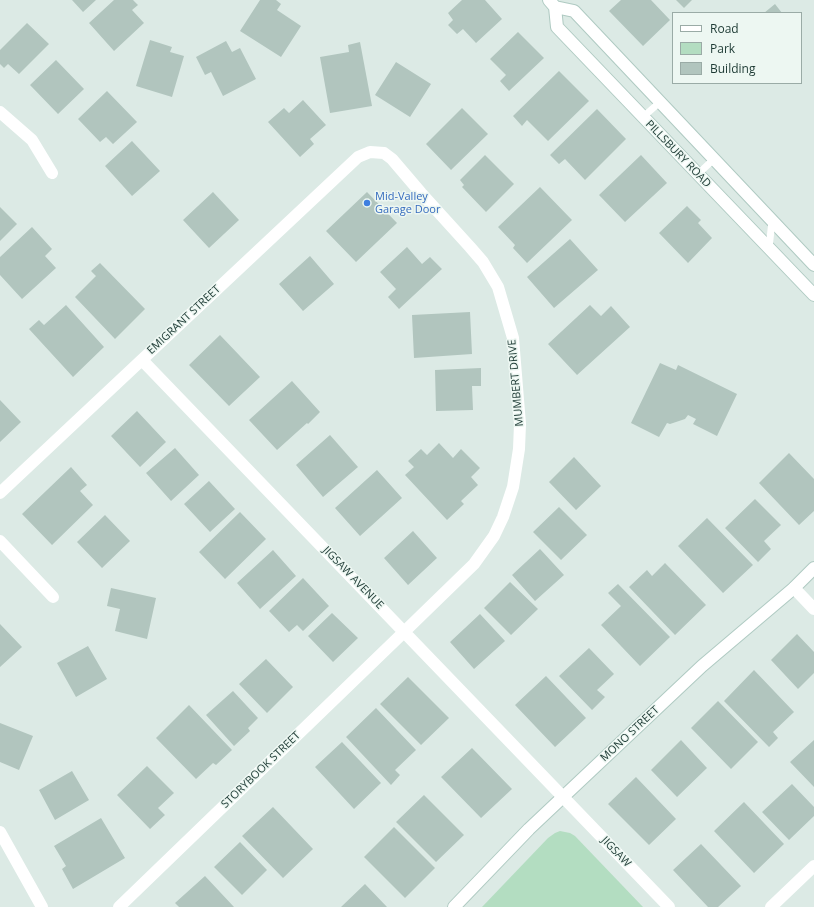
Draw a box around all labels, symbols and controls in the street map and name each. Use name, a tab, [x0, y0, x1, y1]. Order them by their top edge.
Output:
legend	[672, 12, 802, 84]
text: Road	[710, 20, 739, 37]
text: Park	[710, 40, 735, 57]
text: Building	[710, 60, 755, 77]
street label: PILLSBURY ROAD	[643, 118, 713, 190]
place label: Mid-Valley Garage Door	[375, 190, 440, 216]
marker: Mid-Valley Garage Door	[362, 198, 372, 208]
street label: EMIGRANT STREET	[145, 283, 223, 357]
street label: MUMBERT DRIVE	[506, 339, 526, 427]
street label: JIGSAW AVENUE	[320, 544, 386, 612]
street label: MONO STREET	[598, 703, 662, 765]
street label: STORYBOOK STREET	[219, 729, 303, 811]
street label: JIGSAW	[598, 834, 634, 870]

